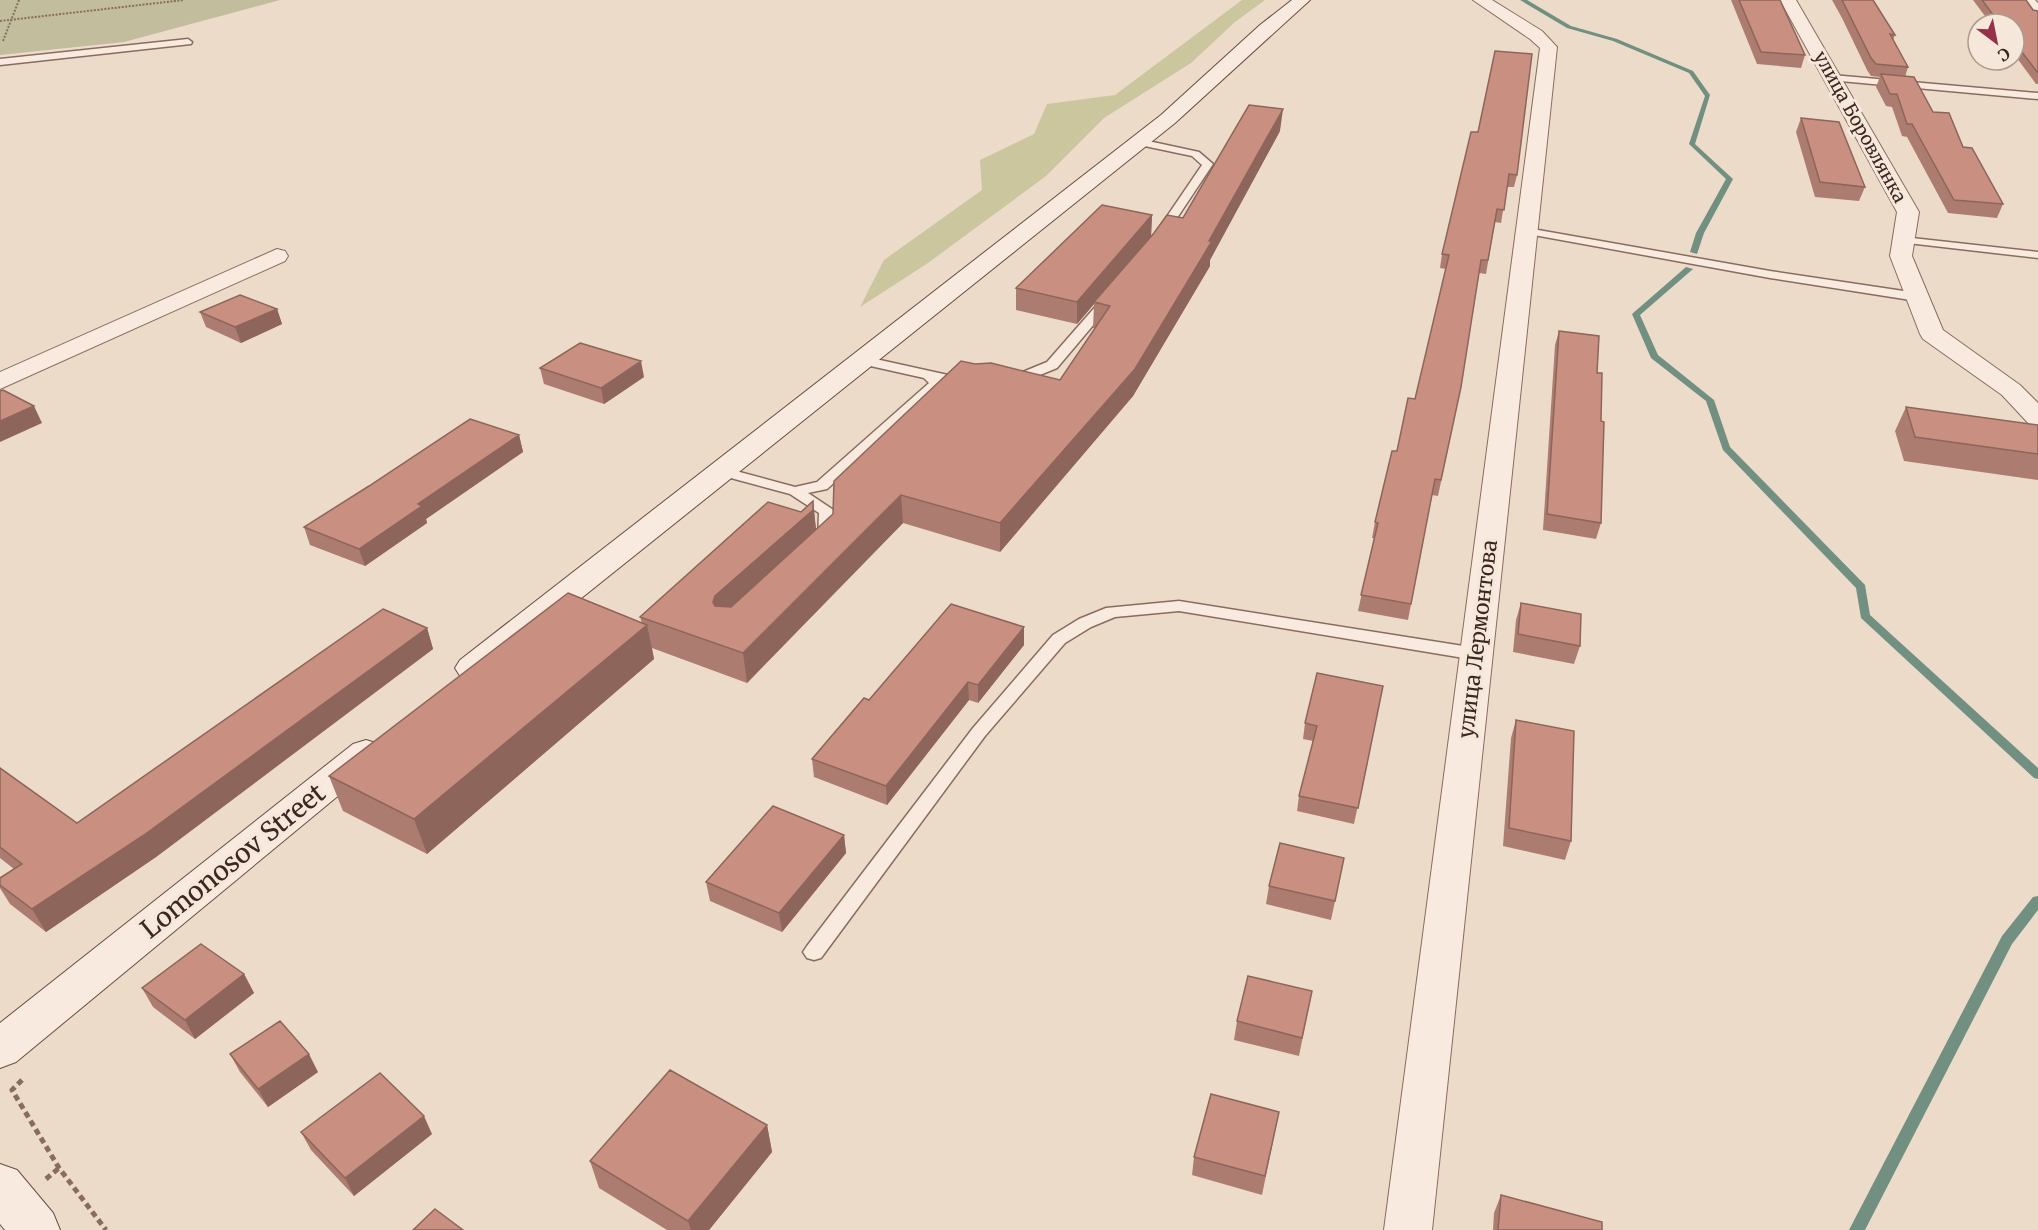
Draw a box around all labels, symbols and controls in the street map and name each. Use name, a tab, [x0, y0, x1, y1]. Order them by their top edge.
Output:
north arrow	[1966, 12, 2026, 72]
text: С	[1994, 43, 2014, 66]
street label: улица Боровлянка	[1809, 47, 1912, 207]
street label: улица Лермонтова	[1452, 538, 1503, 740]
street label: Lomonosov Street	[134, 776, 332, 945]

